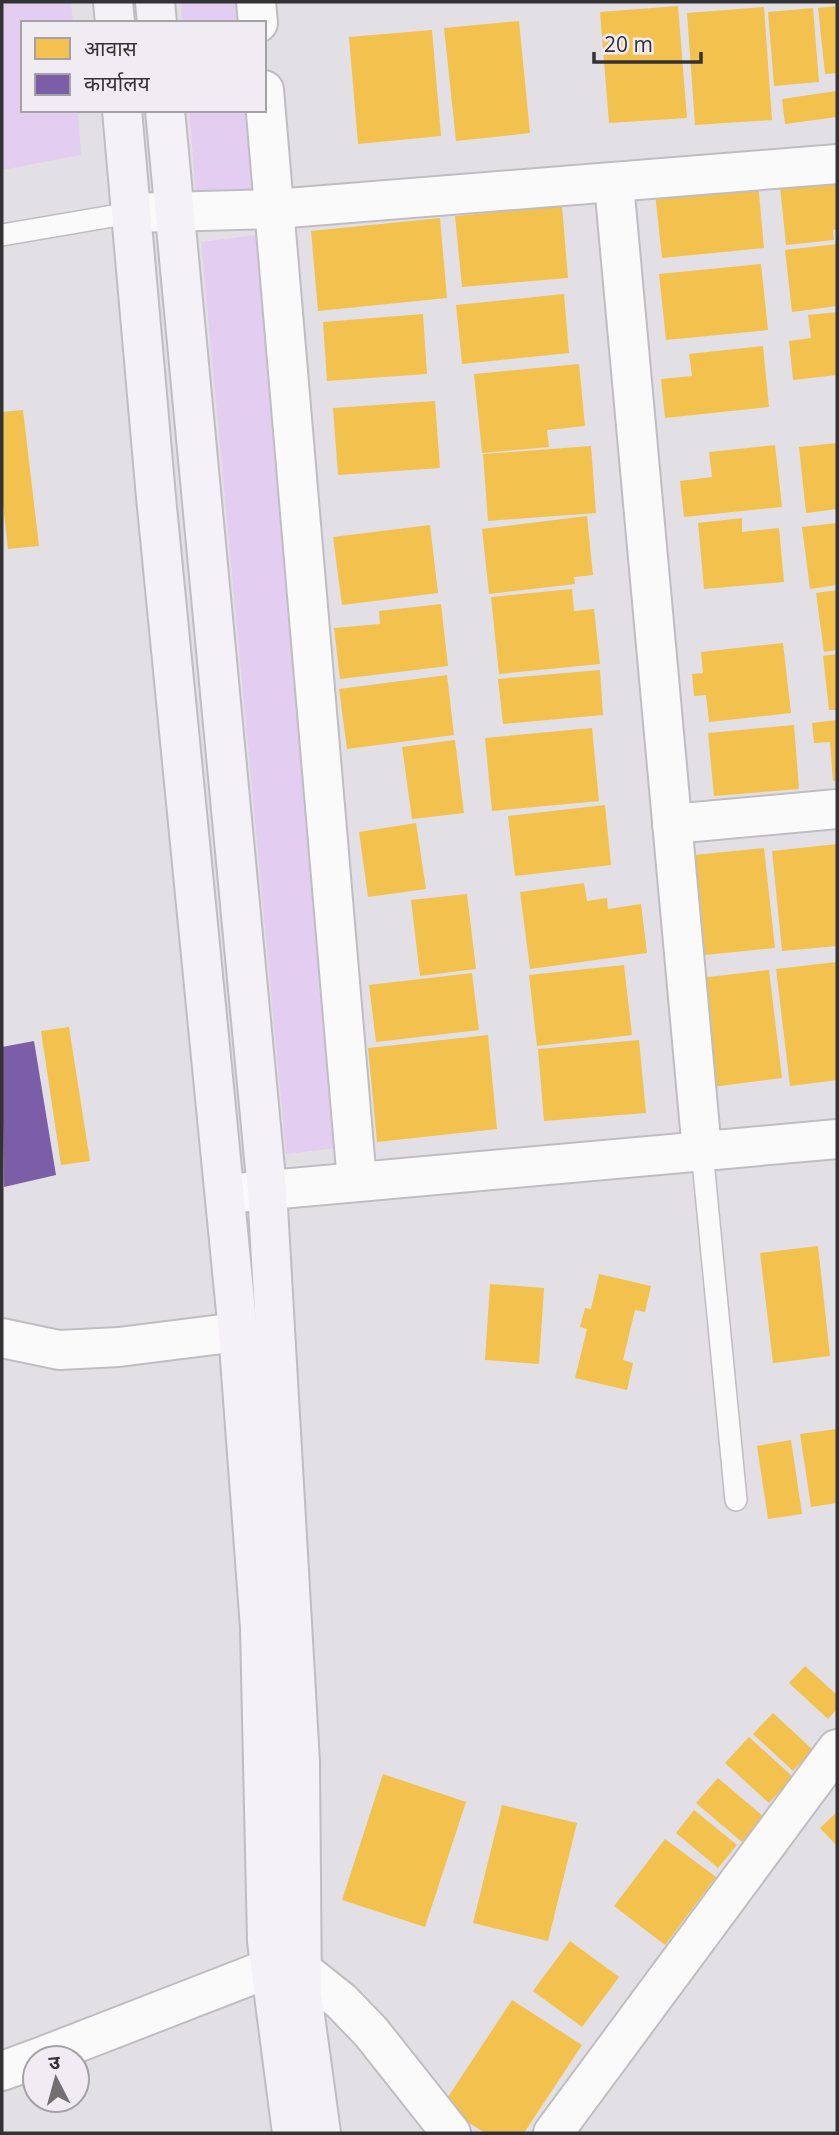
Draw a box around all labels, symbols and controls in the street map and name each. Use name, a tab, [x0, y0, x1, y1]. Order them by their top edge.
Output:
legend	[21, 21, 266, 112]
scale bar	[594, 21, 701, 65]
text: 20 m	[604, 30, 653, 58]
text: आवास	[84, 34, 138, 62]
text: कार्यालय	[84, 69, 150, 97]
north arrow	[21, 2044, 91, 2114]
text: उ	[47, 2048, 62, 2076]

